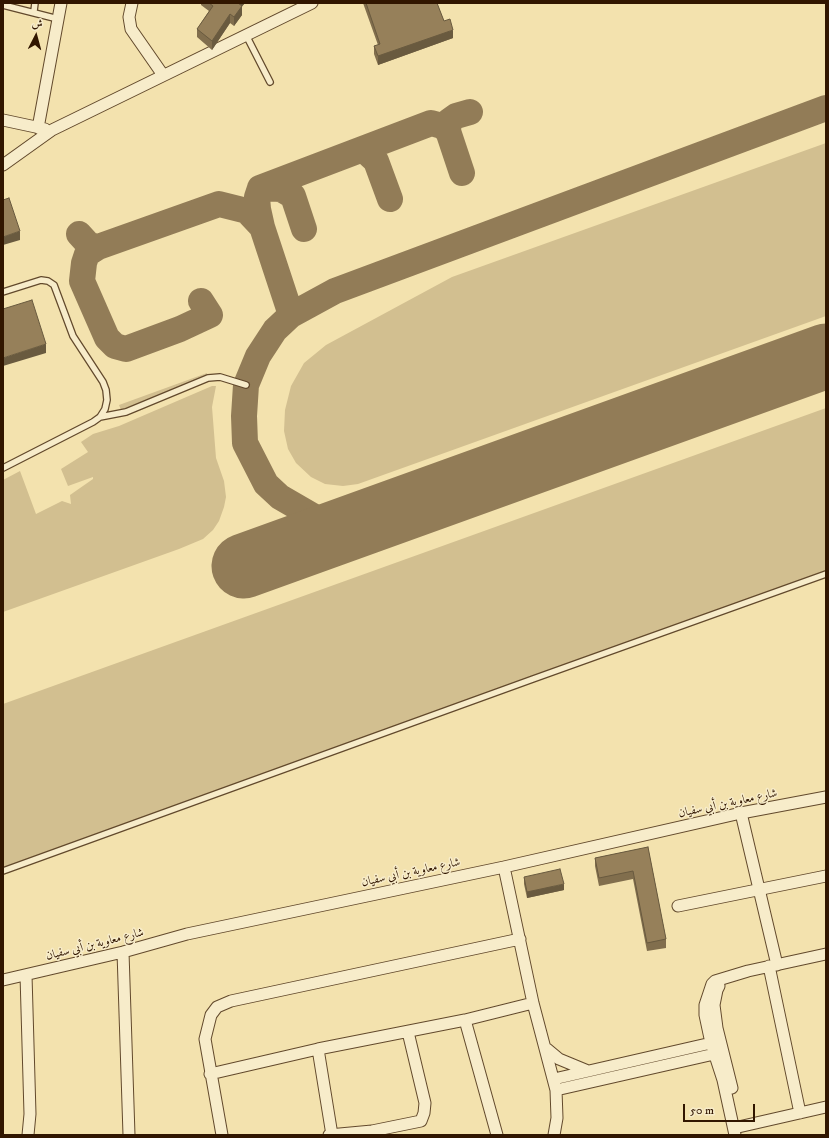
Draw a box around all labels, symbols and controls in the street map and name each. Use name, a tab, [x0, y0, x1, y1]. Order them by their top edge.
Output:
north arrow	[16, 16, 56, 56]
text: ش	[31, 17, 43, 32]
street label: شارع معاوية بن أبي سفيان	[677, 787, 779, 821]
street label: شارع معاوية بن أبي سفيان	[360, 856, 462, 890]
street label: شارع معاوية بن أبي سفيان	[45, 926, 145, 964]
scale bar	[685, 1096, 757, 1122]
text: 50 m	[690, 1103, 714, 1118]

